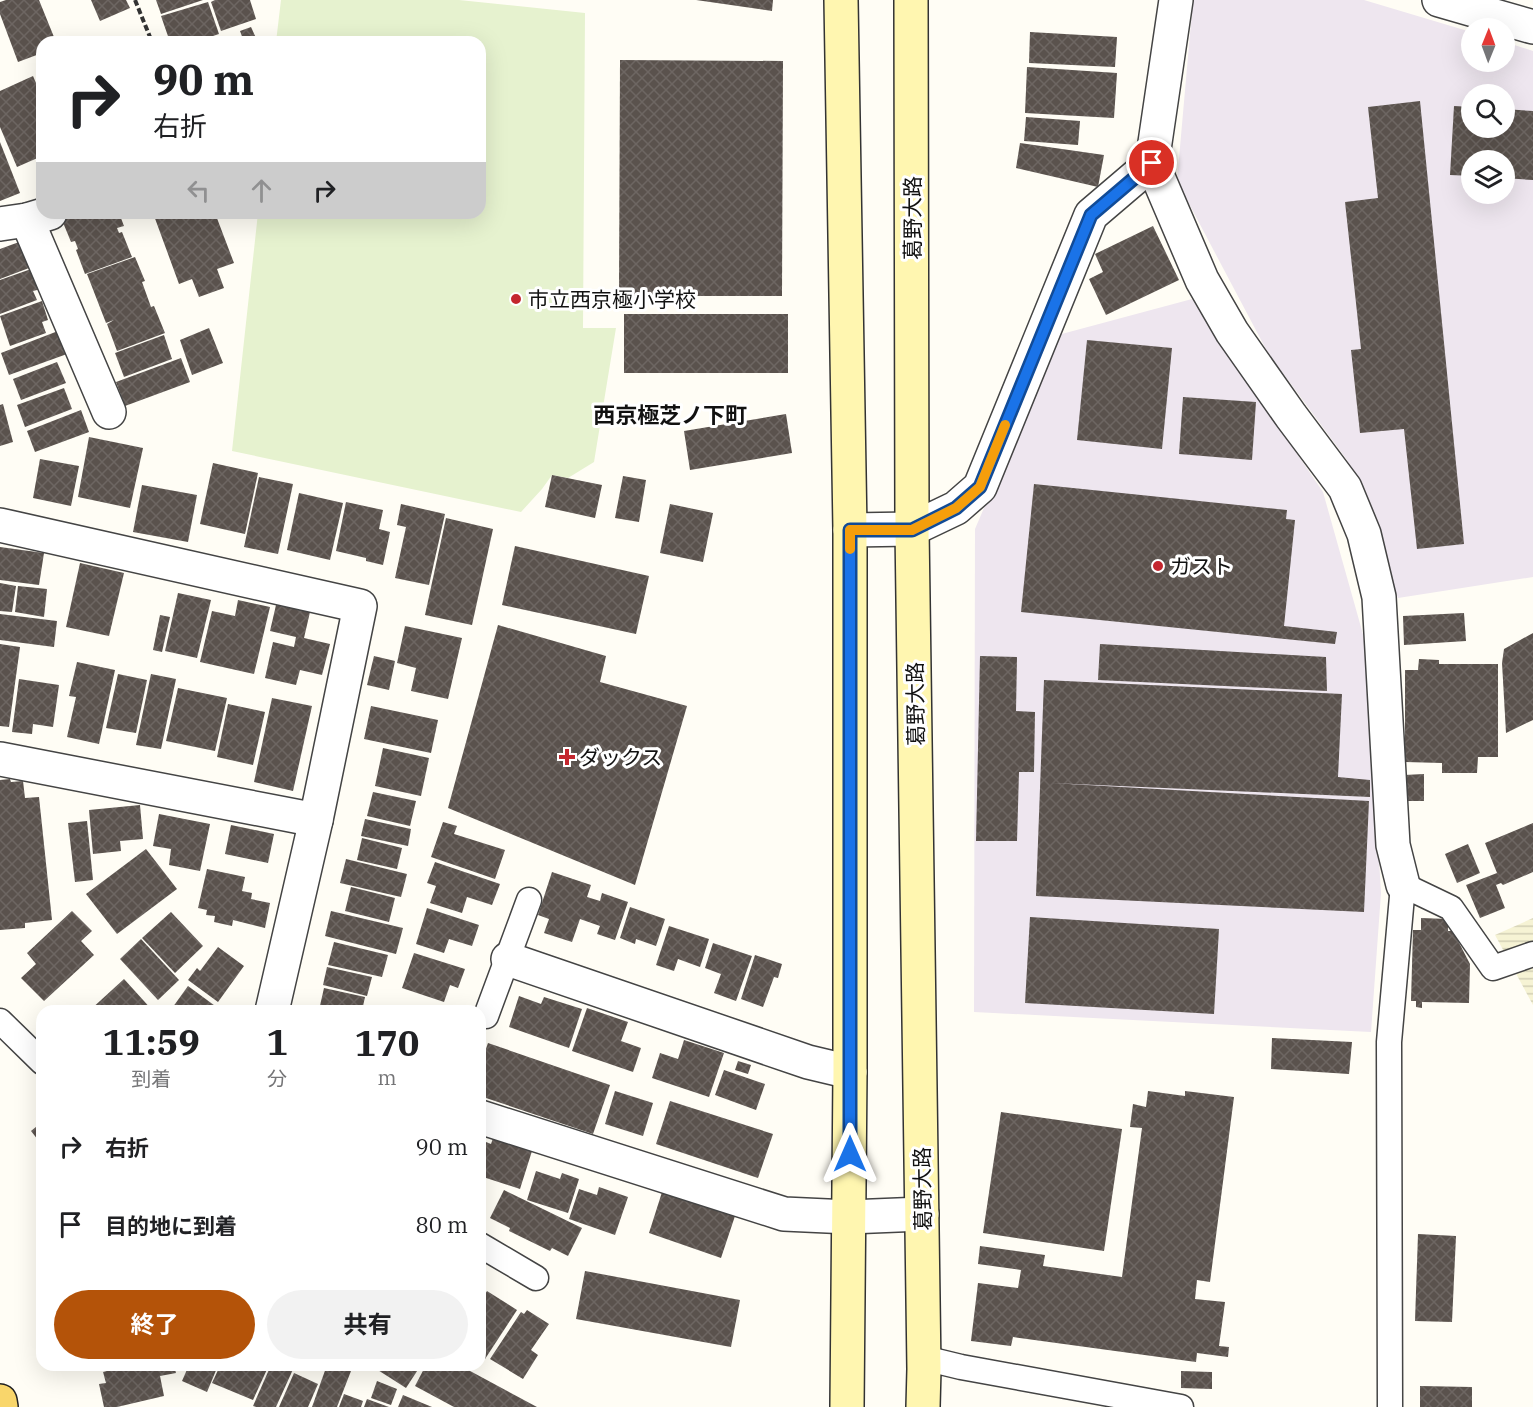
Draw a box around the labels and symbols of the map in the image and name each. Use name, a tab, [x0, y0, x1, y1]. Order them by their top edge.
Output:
north arrow	[1461, 18, 1515, 72]
pin	[1126, 137, 1177, 188]
street label: 葛野大路	[898, 176, 926, 260]
place label: 市立西京極小学校	[528, 285, 696, 313]
marker: 市立西京極小学校	[509, 292, 523, 306]
district label: 西京極芝ノ下町	[593, 400, 747, 429]
place label: ガスト	[1170, 552, 1233, 580]
marker: ガスト	[1151, 559, 1165, 573]
street label: 葛野大路	[900, 662, 930, 746]
place label: ダックス	[579, 743, 662, 771]
marker: ダックス	[560, 750, 574, 764]
position arrow	[818, 1122, 882, 1186]
street label: 葛野大路	[907, 1147, 937, 1231]

